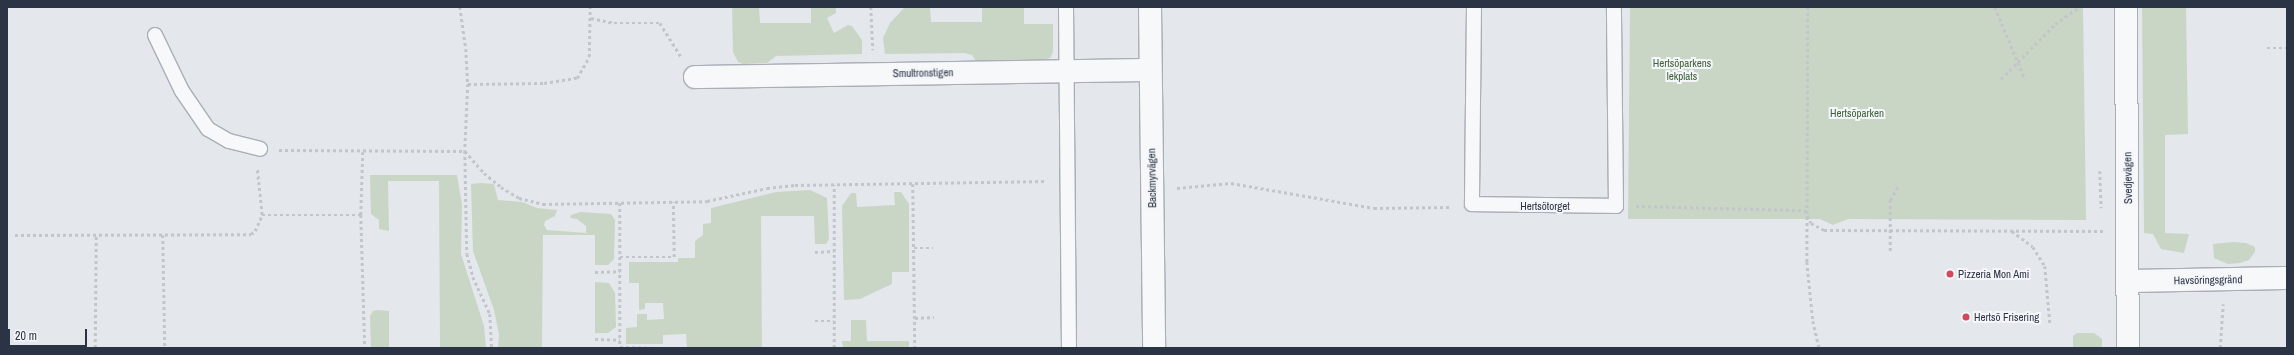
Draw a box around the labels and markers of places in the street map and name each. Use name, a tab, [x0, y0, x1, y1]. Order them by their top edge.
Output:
place label: Pizzeria Mon Ami	[1958, 267, 2030, 281]
marker: Pizzeria Mon Ami	[1945, 269, 1955, 279]
place label: Hertsö Frisering	[1974, 310, 2039, 324]
marker: Hertsö Frisering	[1961, 312, 1971, 322]

